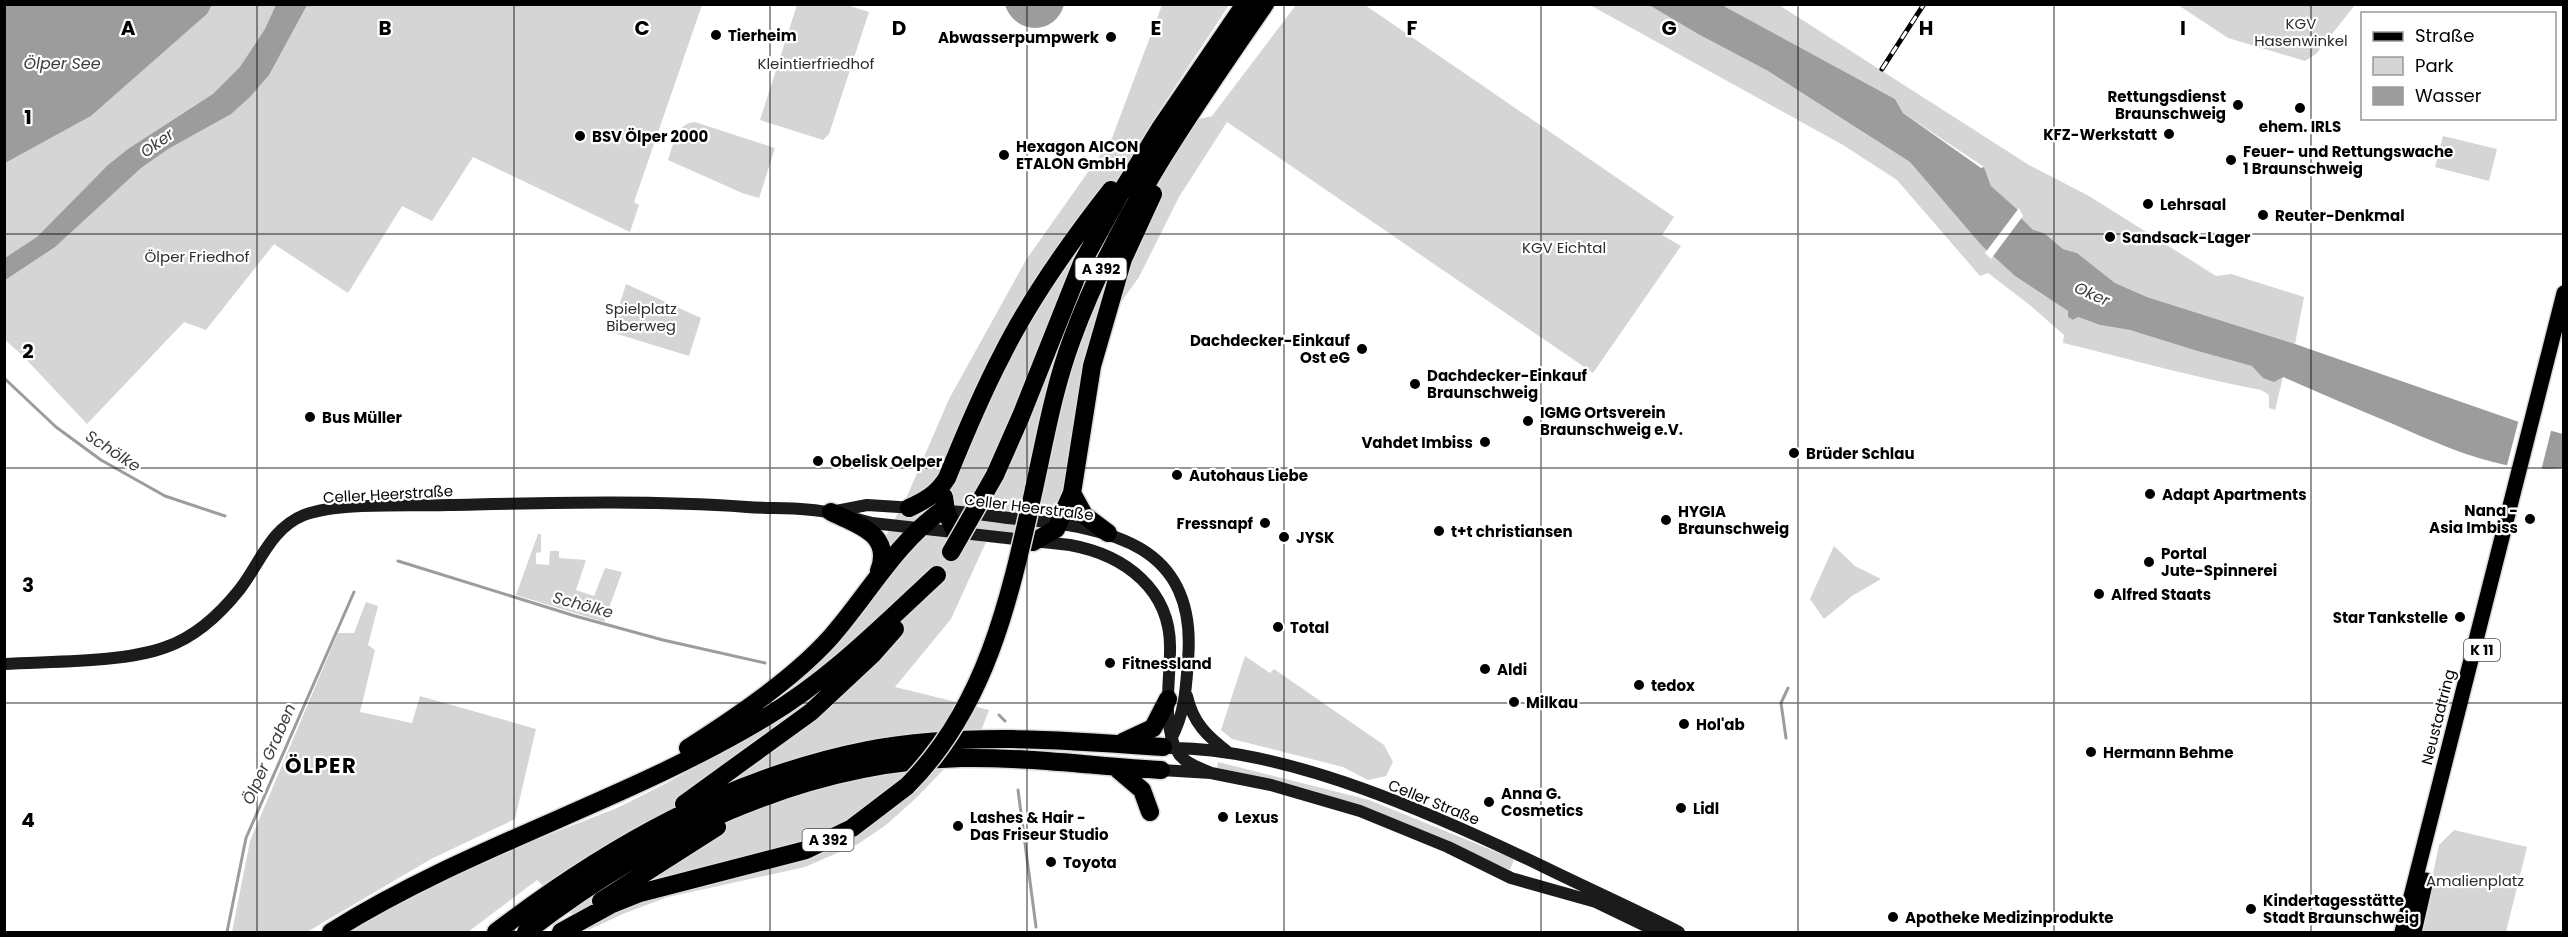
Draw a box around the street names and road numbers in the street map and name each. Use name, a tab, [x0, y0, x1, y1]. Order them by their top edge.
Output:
road number: A 392	[1076, 258, 1126, 280]
street label: Celler Heerstraße	[322, 480, 454, 508]
street label: Celler Heerstraße	[963, 489, 1095, 525]
road number: K 11	[2464, 639, 2500, 661]
street label: Neustadtring	[2416, 667, 2460, 767]
street label: Celler Straße	[1385, 774, 1483, 830]
road number: A 392	[802, 829, 854, 851]

